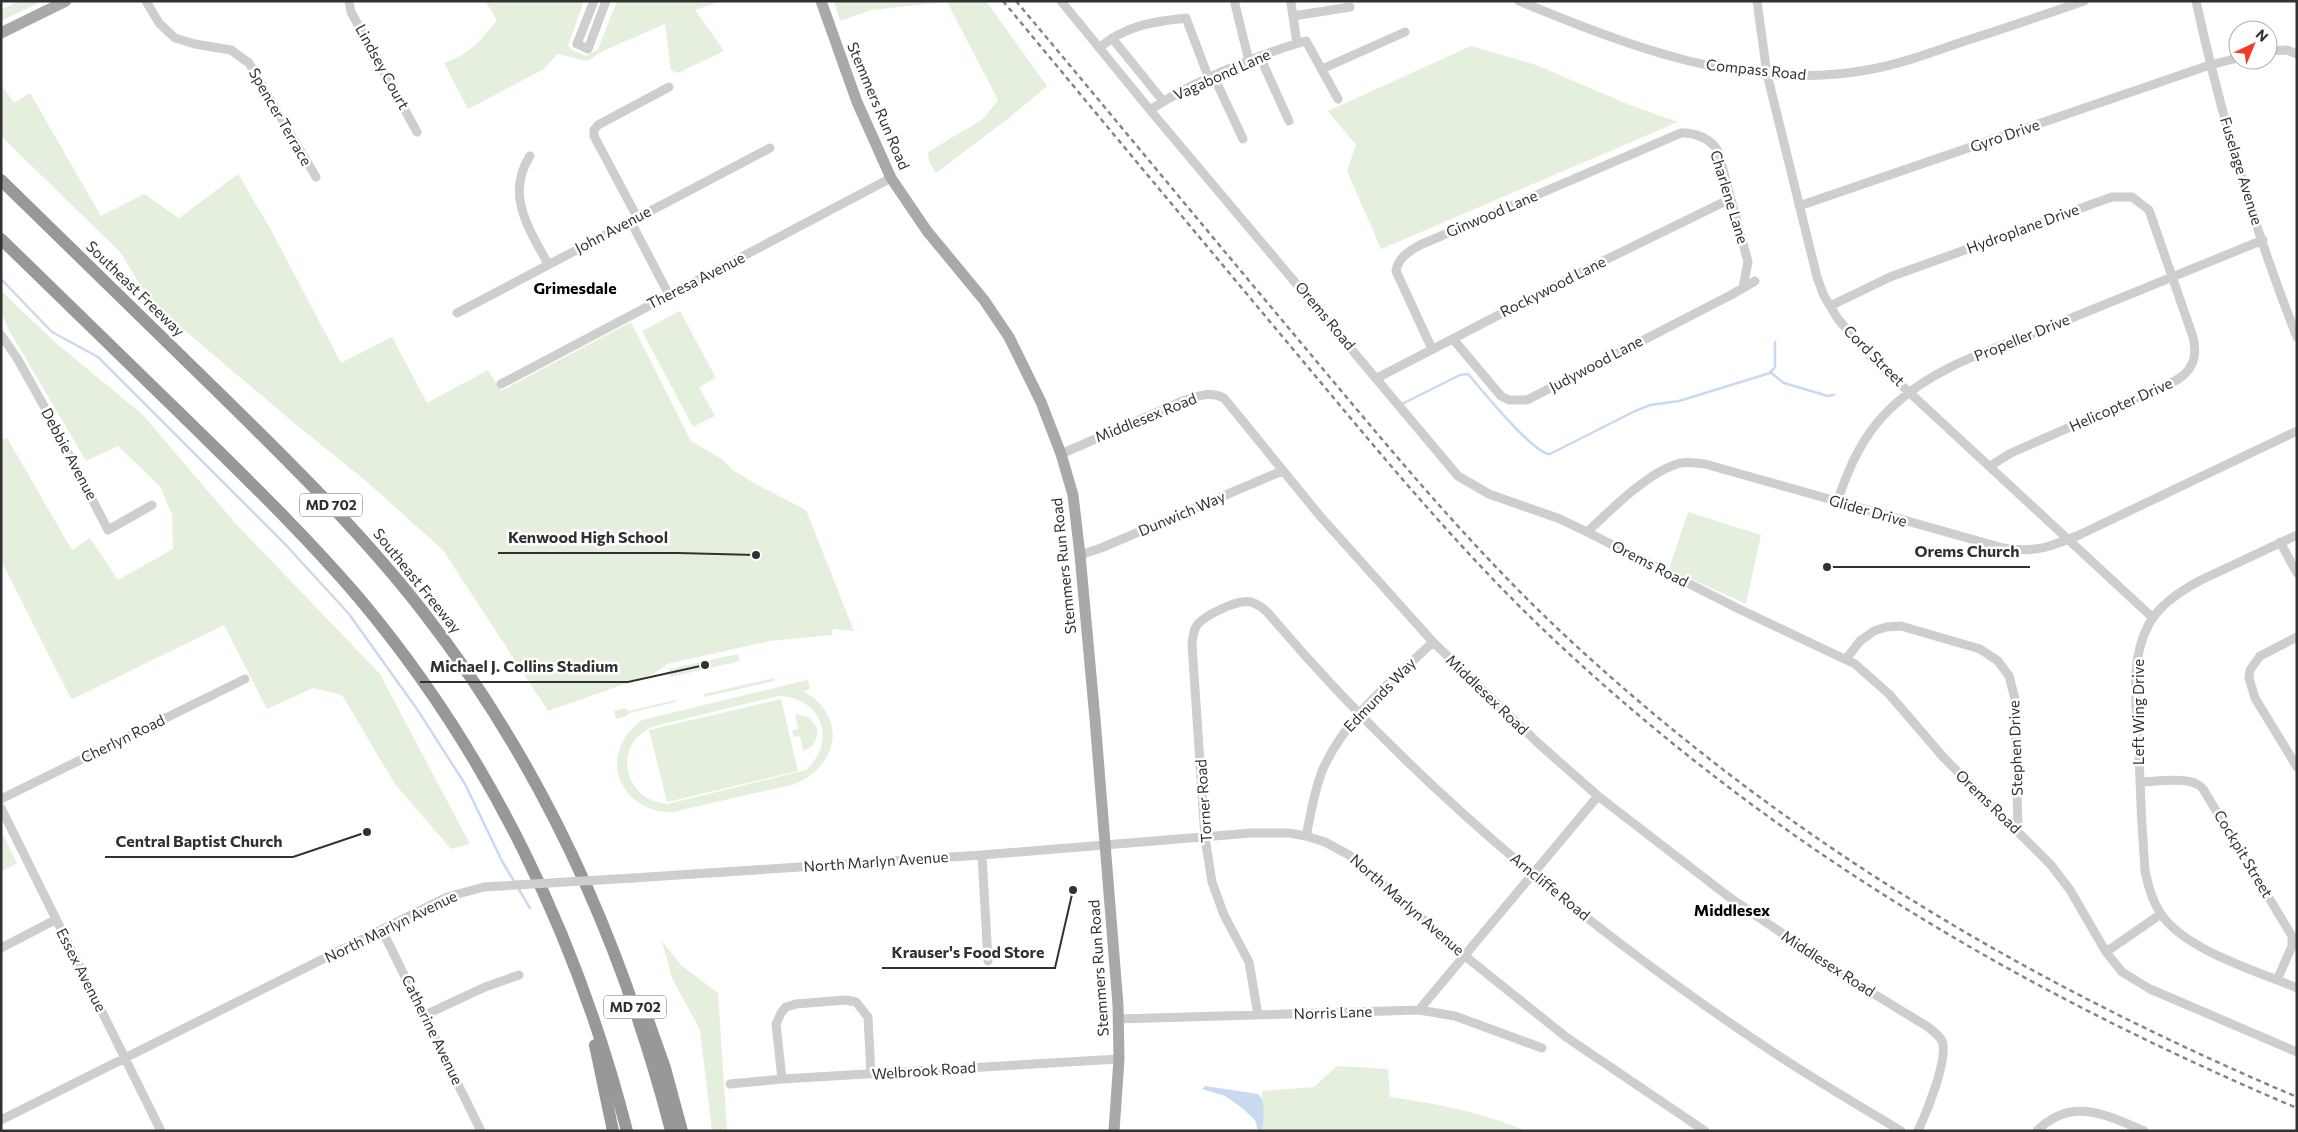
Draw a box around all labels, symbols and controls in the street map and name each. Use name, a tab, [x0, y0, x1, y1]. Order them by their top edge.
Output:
north arrow	[2228, 20, 2278, 70]
street label: Lindsey Court	[352, 21, 414, 112]
text: N	[2253, 26, 2272, 45]
street label: Stemmers Run Road	[844, 39, 914, 172]
street label: Vagabond Lane	[1170, 45, 1273, 103]
street label: Compass Road	[1705, 55, 1807, 83]
street label: Spencer Terrace	[246, 64, 316, 169]
street label: Gyro Drive	[1968, 115, 2042, 155]
street label: Fuselage Avenue	[2217, 115, 2267, 227]
street label: Charlene Lane	[1707, 148, 1753, 246]
street label: Ginwood Lane	[1443, 186, 1540, 240]
street label: Hydroplane Drive	[1964, 199, 2081, 257]
street label: John Avenue	[571, 202, 654, 257]
street label: Southeast Freeway	[83, 237, 189, 340]
street label: Theresa Avenue	[644, 248, 748, 312]
street label: Rockywood Lane	[1497, 252, 1608, 320]
district label: Grimesdale	[533, 278, 617, 297]
street label: Orems Road	[1292, 278, 1360, 353]
street label: Propeller Drive	[1971, 310, 2072, 364]
street label: Cord Street	[1840, 321, 1909, 390]
street label: Judywood Lane	[1546, 331, 1645, 395]
street label: Helicopter Drive	[2066, 373, 2175, 435]
street label: Middlesex Road	[1092, 389, 1199, 446]
street label: Debbie Avenue	[38, 405, 102, 503]
street label: Dunwich Way	[1135, 487, 1228, 539]
street label: Glider Drive	[1827, 490, 1909, 530]
road number: MD 702	[300, 494, 362, 516]
street label: Stemmers Run Road	[1047, 497, 1079, 635]
callout: Kenwood High School	[498, 522, 678, 553]
street label: Southeast Freeway	[370, 524, 466, 637]
text: Kenwood High School	[508, 527, 668, 546]
street label: Orems Road	[1609, 536, 1692, 590]
callout: Orems Church	[1905, 536, 2030, 567]
text: Orems Church	[1914, 541, 2020, 560]
street label: Middlesex Road	[1443, 650, 1533, 738]
callout: Michael J. Collins Stadium	[420, 651, 628, 682]
street label: Edmunds Way	[1339, 653, 1419, 735]
text: Michael J. Collins Stadium	[430, 656, 618, 675]
street label: Left Wing Drive	[2129, 659, 2147, 765]
street label: Stephen Drive	[2004, 700, 2026, 796]
street label: Cherlyn Road	[78, 710, 167, 766]
street label: Torner Road	[1191, 759, 1215, 844]
street label: Orems Road	[1952, 766, 2025, 837]
street label: Cockpit Street	[2211, 806, 2277, 901]
callout: Central Baptist Church	[105, 826, 293, 857]
text: Central Baptist Church	[115, 831, 283, 850]
street label: North Marlyn Avenue	[803, 847, 949, 875]
street label: Arncliffe Road	[1507, 849, 1594, 924]
street label: North Marlyn Avenue	[1347, 850, 1468, 959]
street label: North Marlyn Avenue	[321, 886, 460, 966]
street label: Stemmers Run Road	[1084, 899, 1112, 1037]
district label: Middlesex	[1694, 900, 1770, 919]
street label: Essex Avenue	[53, 925, 111, 1014]
street label: Middlesex Road	[1778, 926, 1879, 1000]
callout: Krauser's Food Store	[882, 937, 1055, 968]
text: Krauser's Food Store	[892, 942, 1044, 961]
street label: Catherine Avenue	[399, 972, 467, 1088]
road number: MD 702	[604, 996, 666, 1019]
street label: Norris Lane	[1293, 1002, 1373, 1022]
street label: Welbrook Road	[871, 1057, 977, 1083]

